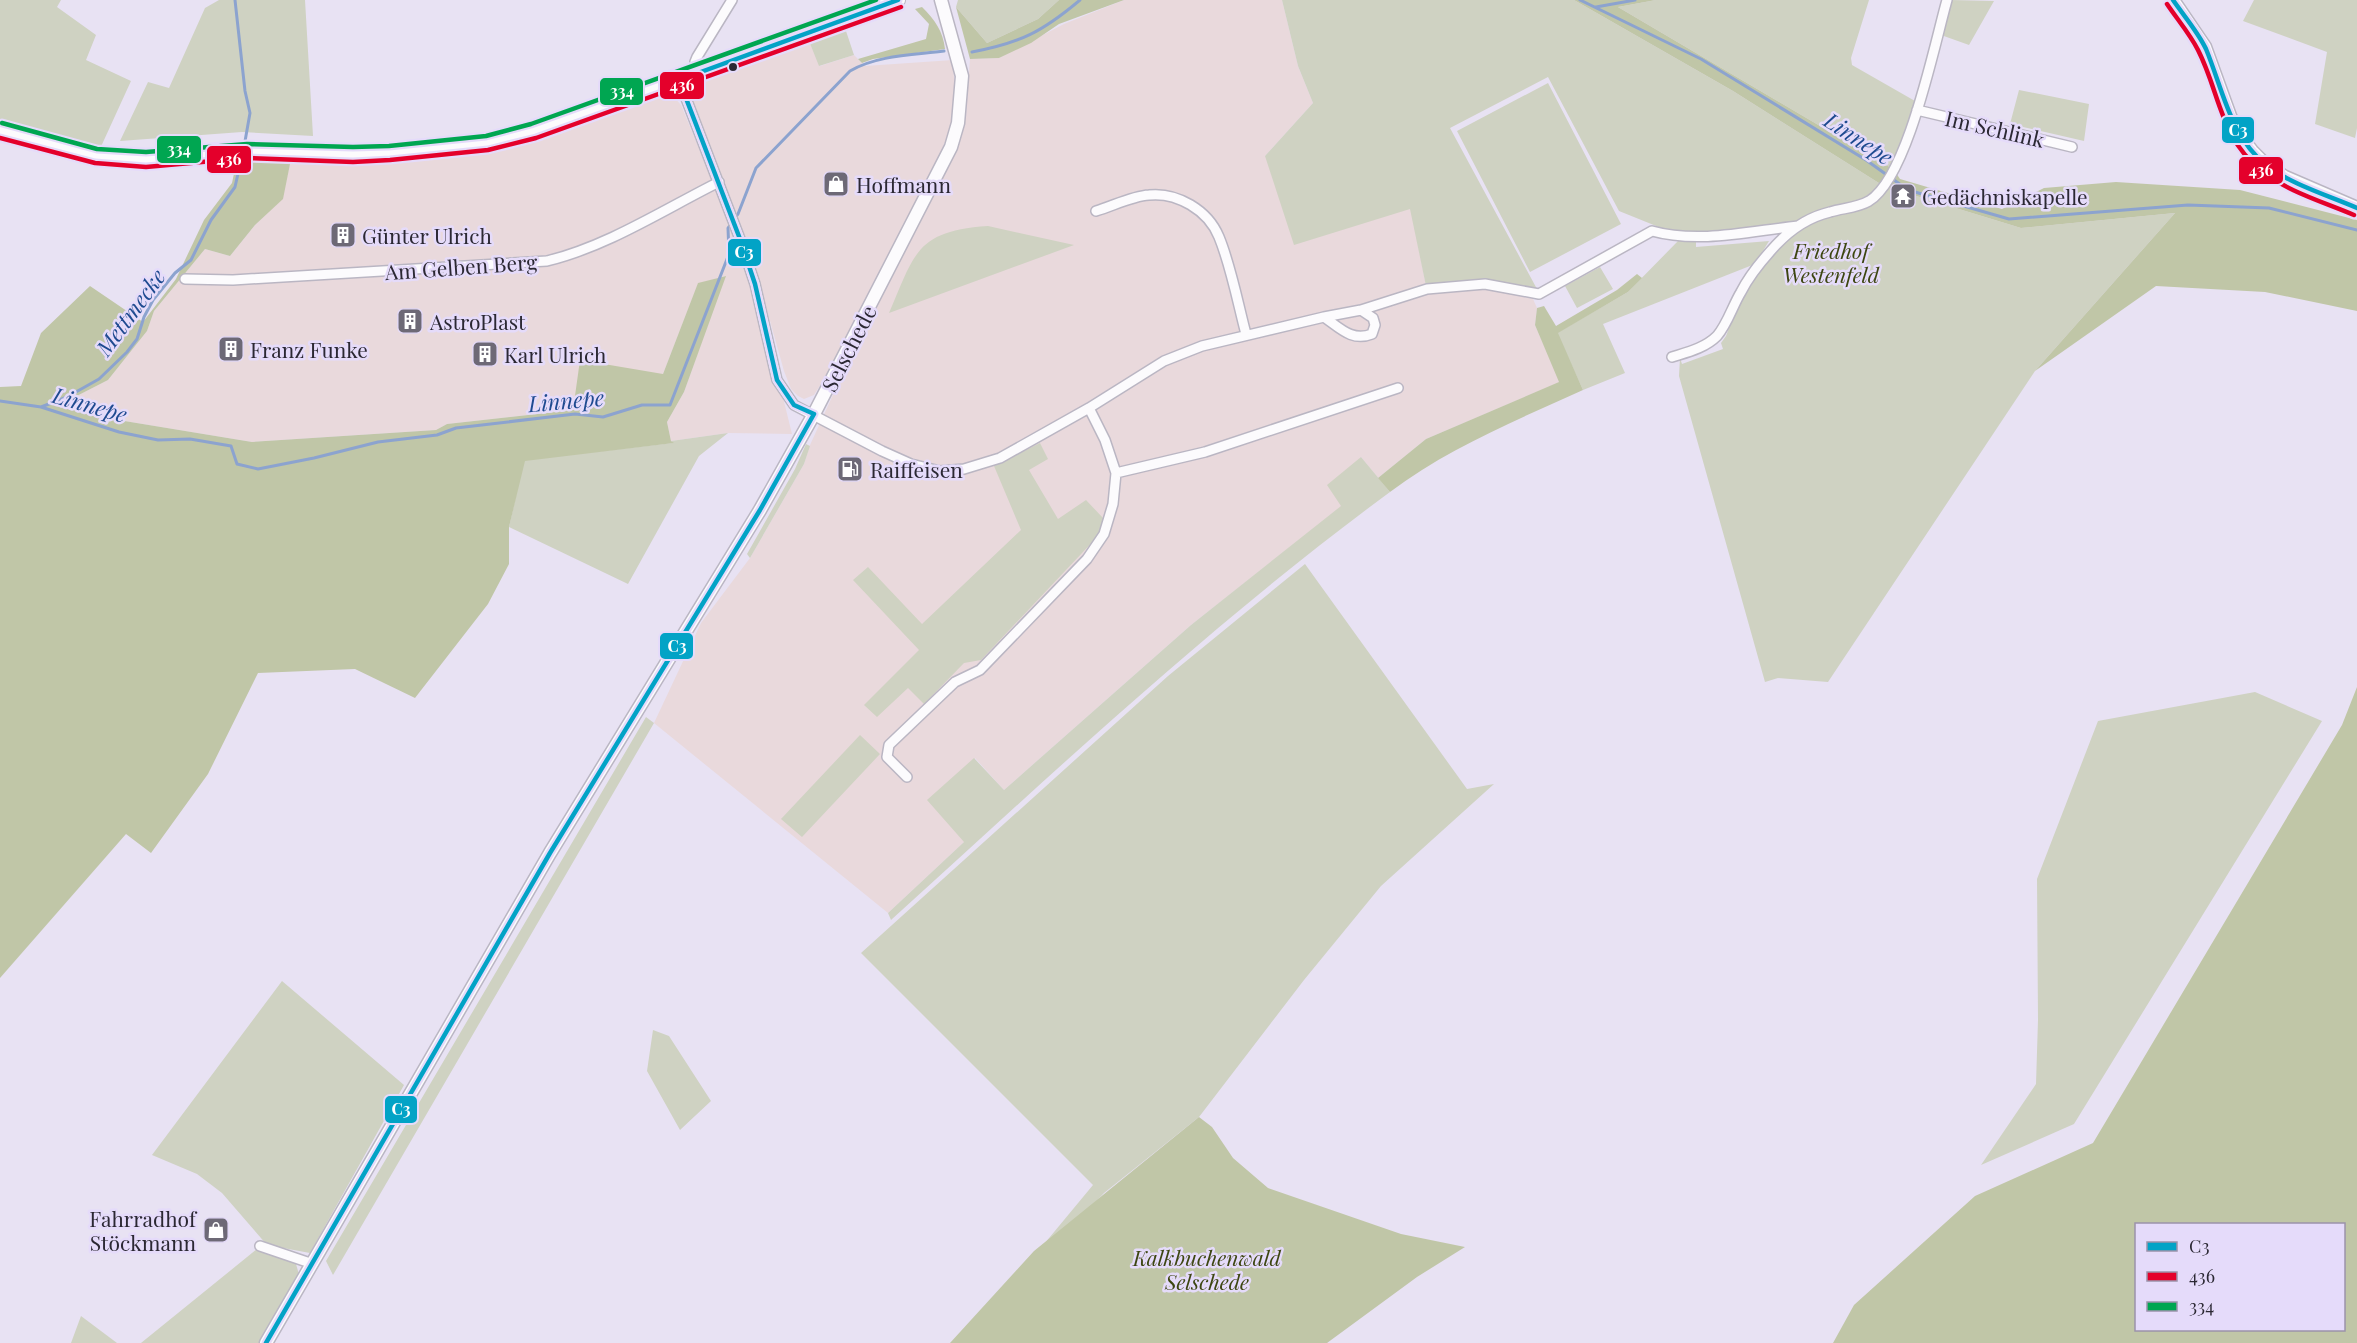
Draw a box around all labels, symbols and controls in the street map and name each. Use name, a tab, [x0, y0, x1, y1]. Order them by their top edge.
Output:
unlabelled marker	[727, 61, 739, 73]
line badge: 436	[659, 71, 705, 100]
text: 436	[670, 74, 694, 95]
line badge: 334	[599, 77, 644, 106]
text: 334	[610, 80, 634, 101]
street label: Im Schlink	[1943, 103, 2048, 153]
water label: Linnepe	[1818, 104, 1900, 172]
line badge: C3	[2221, 116, 2255, 144]
text: C3	[2228, 119, 2248, 140]
line badge: 334	[156, 135, 202, 164]
text: 334	[167, 138, 191, 159]
line badge: 436	[206, 145, 252, 174]
text: 436	[217, 148, 241, 169]
line badge: 436	[2238, 156, 2284, 185]
text: 436	[2249, 159, 2273, 180]
shop icon: Hoffmann	[821, 169, 851, 199]
place label: Hoffmann	[856, 170, 951, 198]
temple icon: Gedächniskapelle	[1888, 181, 1918, 211]
place label: Gedächniskapelle	[1922, 182, 2088, 210]
building icon: Günter Ulrich	[328, 220, 358, 250]
place label: Günter Ulrich	[362, 221, 492, 249]
park label: Friedhof Westenfeld	[1783, 236, 1880, 288]
line badge: C3	[727, 238, 762, 267]
text: C3	[734, 241, 754, 262]
street label: Am Gelben Berg	[383, 247, 538, 285]
water label: Mettmecke	[88, 262, 172, 362]
street label: Selschede	[814, 300, 882, 396]
building icon: AstroPlast	[395, 306, 425, 336]
place label: AstroPlast	[429, 307, 526, 335]
building icon: Franz Funke	[216, 334, 246, 364]
place label: Franz Funke	[250, 335, 368, 363]
building icon: Karl Ulrich	[470, 339, 500, 369]
place label: Karl Ulrich	[504, 340, 607, 368]
water label: Linnepe	[48, 379, 131, 429]
water label: Linnepe	[526, 382, 606, 418]
fuel station icon: Raiffeisen	[835, 454, 865, 484]
place label: Raiffeisen	[870, 455, 963, 483]
line badge: C3	[659, 632, 694, 660]
text: C3	[667, 635, 687, 656]
line badge: C3	[384, 1095, 418, 1124]
text: C3	[391, 1098, 411, 1119]
place label: Fahrradhof Stöckmann	[89, 1204, 198, 1256]
shop icon: Fahrradhof Stöckmann	[201, 1215, 231, 1245]
legend	[2135, 1223, 2345, 1331]
text: C3	[2189, 1234, 2210, 1258]
park label: Kalkbuchenwald Selschede	[1132, 1243, 1282, 1295]
text: 436	[2189, 1264, 2215, 1288]
text: 334	[2189, 1294, 2214, 1318]

